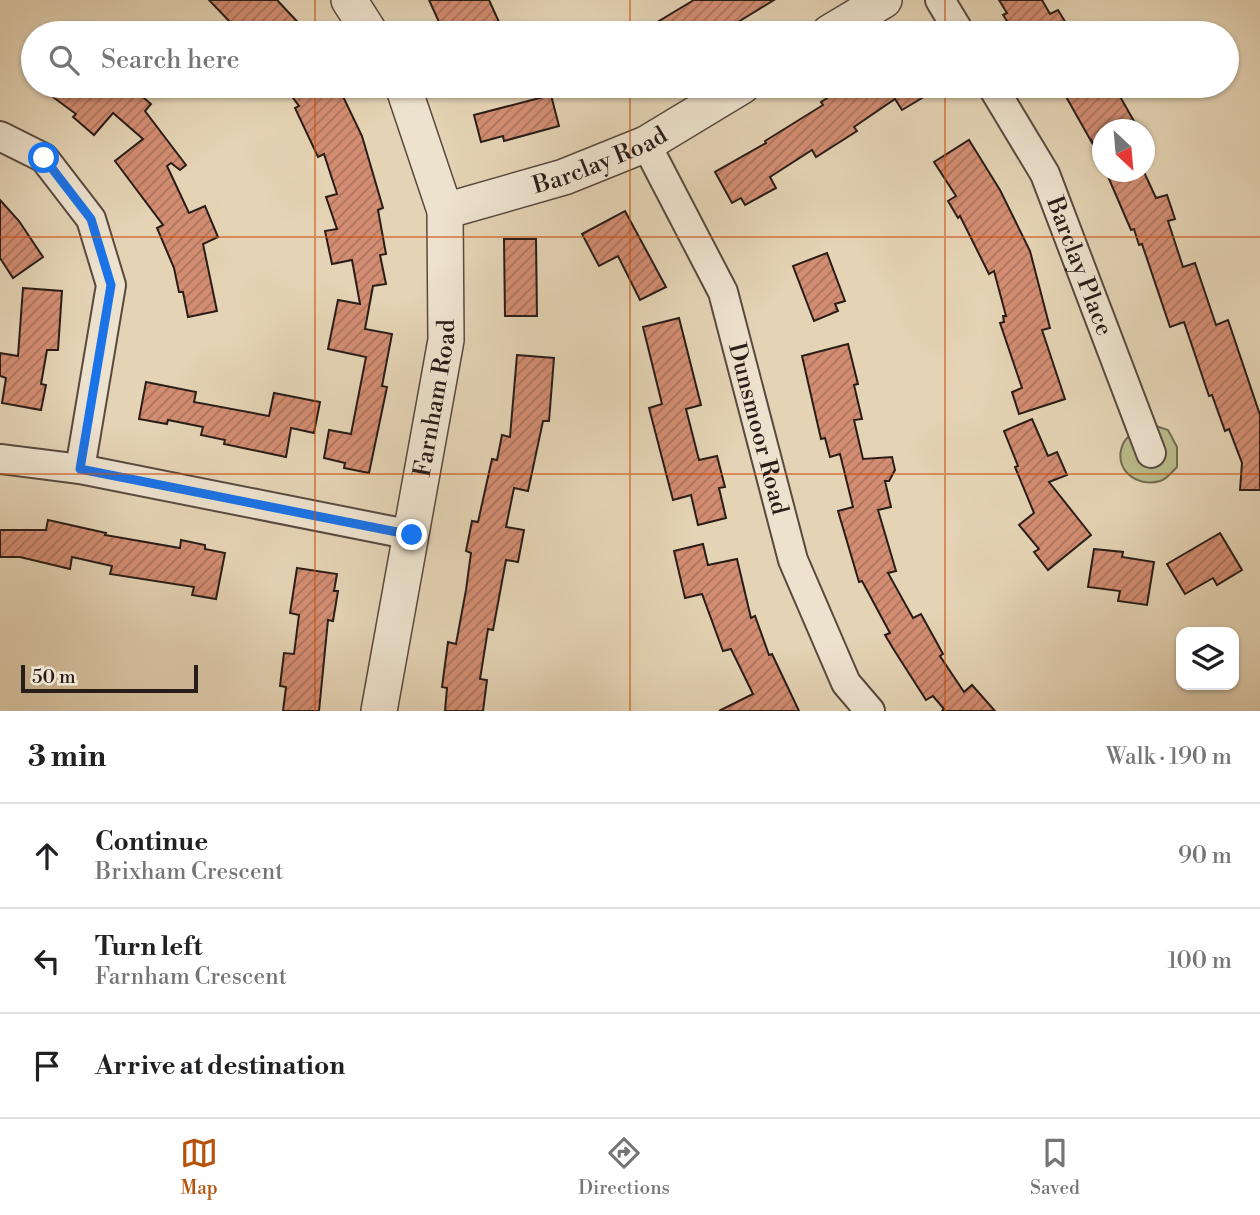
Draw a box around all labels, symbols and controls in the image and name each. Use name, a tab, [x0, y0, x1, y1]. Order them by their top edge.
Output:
search box	[21, 21, 1239, 98]
icon: search	[45, 41, 83, 79]
text: Search here	[101, 44, 240, 76]
north arrow	[1092, 119, 1155, 182]
street label: Barclay Road	[528, 120, 673, 201]
route start	[28, 142, 59, 173]
street label: Barclay Place	[1039, 191, 1119, 340]
street label: Farnham Road	[408, 319, 462, 479]
street label: Dunsmoor Road	[721, 340, 795, 518]
route end	[396, 519, 427, 550]
map controls	[1176, 627, 1239, 690]
button: layers	[1176, 627, 1239, 690]
scale bar	[21, 662, 198, 694]
text: 50 m	[32, 665, 76, 689]
text: 3 min	[28, 738, 106, 776]
text: Walk · 190 m	[1106, 743, 1232, 771]
text: Continue	[95, 826, 208, 858]
icon: ahead	[28, 837, 66, 875]
text: 90 m	[1178, 842, 1232, 870]
text: Brixham Crescent	[95, 858, 283, 886]
text: Turn left	[95, 931, 203, 963]
icon: left	[28, 942, 66, 980]
text: 100 m	[1167, 947, 1232, 975]
text: Farnham Crescent	[95, 963, 287, 991]
icon: arrive	[28, 1047, 66, 1085]
text: Arrive at destination	[95, 1050, 345, 1082]
tab: Map	[180, 1134, 218, 1200]
tab: Directions	[578, 1134, 670, 1200]
tab: Saved	[1030, 1134, 1080, 1200]

